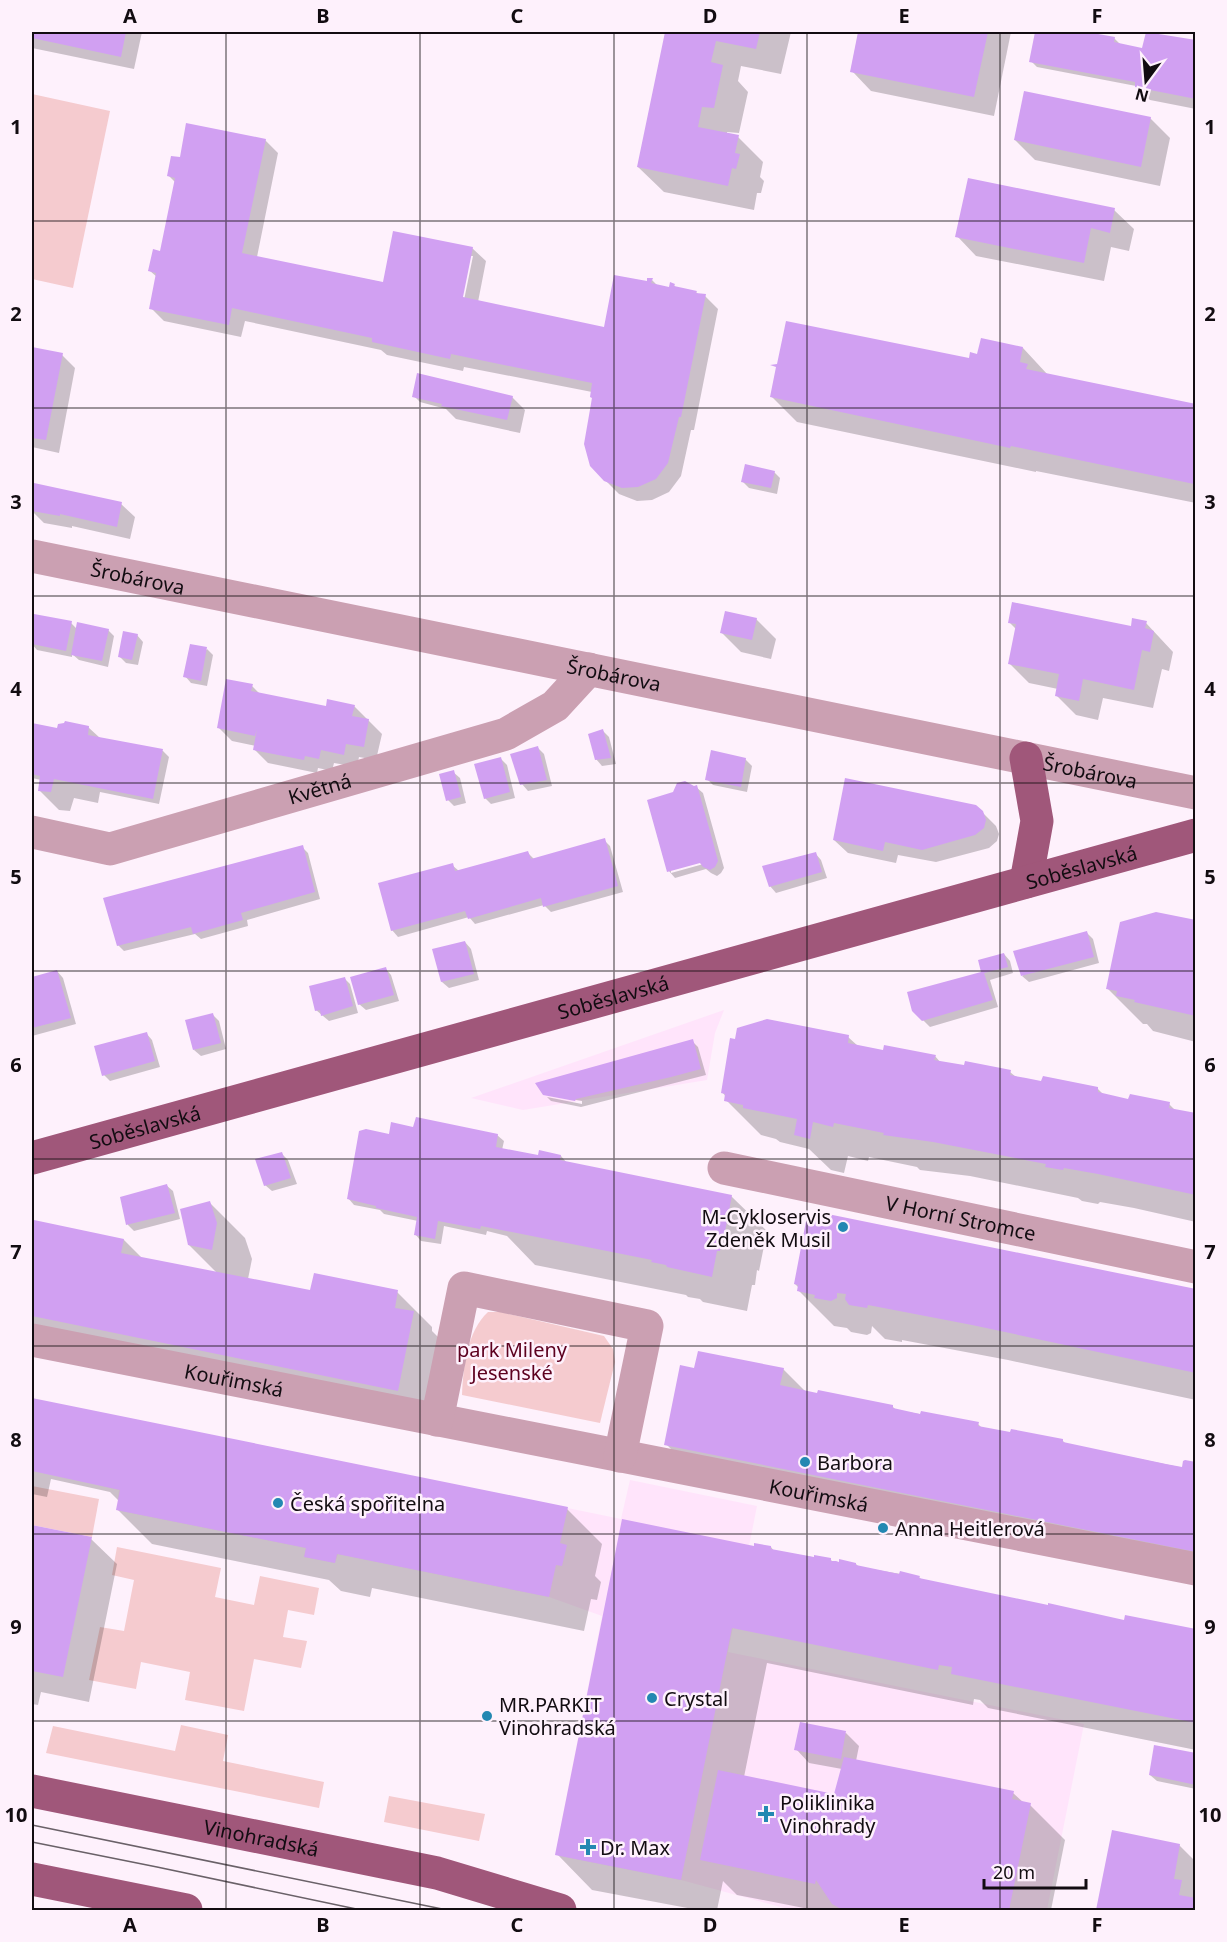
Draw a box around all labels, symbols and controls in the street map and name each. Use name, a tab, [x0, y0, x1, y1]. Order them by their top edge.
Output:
text: A	[123, 2, 137, 29]
text: B	[316, 2, 330, 29]
text: C	[511, 2, 524, 29]
text: D	[703, 2, 717, 29]
text: E	[898, 2, 910, 29]
text: F	[1092, 2, 1102, 29]
north arrow	[1116, 51, 1176, 111]
text: N	[1133, 83, 1151, 108]
text: 1	[10, 113, 22, 140]
text: 1	[1204, 113, 1216, 140]
text: 2	[10, 300, 22, 327]
text: 2	[1204, 300, 1216, 327]
text: 3	[10, 488, 22, 515]
text: 3	[1204, 488, 1216, 515]
street label: Šrobárova	[88, 555, 187, 600]
street label: Šrobárova	[565, 652, 664, 697]
text: 4	[10, 675, 22, 702]
text: 4	[1204, 675, 1216, 702]
street label: Šrobárova	[1041, 749, 1140, 794]
street label: Květná	[285, 766, 354, 810]
street label: Soběslavská	[1023, 839, 1140, 895]
text: 5	[10, 863, 22, 890]
text: 5	[1204, 863, 1216, 890]
street label: Soběslavská	[554, 968, 672, 1025]
text: 6	[10, 1051, 22, 1078]
text: 6	[1204, 1051, 1216, 1078]
street label: Soběslavská	[86, 1098, 203, 1155]
street label: V Horní Stromce	[883, 1189, 1038, 1247]
place label: M-Cykloservis Zdeněk Musil	[702, 1203, 831, 1253]
marker: M-Cykloservis Zdeněk Musil	[836, 1220, 850, 1234]
text: 7	[10, 1238, 22, 1265]
text: 7	[1204, 1238, 1216, 1265]
park label: park Mileny Jesenské	[457, 1336, 568, 1386]
street label: Kouřimská	[182, 1357, 286, 1403]
text: 8	[10, 1426, 22, 1453]
text: 8	[1204, 1426, 1216, 1453]
place label: Barbora	[817, 1449, 893, 1476]
marker: Barbora	[798, 1455, 812, 1469]
street label: Kouřimská	[767, 1472, 871, 1518]
place label: Česká spořitelna	[290, 1490, 445, 1517]
marker: Česká spořitelna	[271, 1496, 285, 1510]
place label: Anna Heitlerová	[895, 1515, 1045, 1542]
marker: Anna Heitlerová	[876, 1521, 890, 1535]
text: 9	[10, 1613, 22, 1640]
text: 9	[1204, 1613, 1216, 1640]
place label: Crystal	[664, 1685, 728, 1712]
place label: MR.PARKIT Vinohradská	[499, 1691, 616, 1741]
marker: Crystal	[645, 1691, 659, 1705]
marker: MR.PARKIT Vinohradská	[480, 1709, 494, 1723]
place label: Poliklinika Vinohrady	[780, 1789, 876, 1839]
text: 10	[5, 1801, 27, 1828]
text: 10	[1199, 1801, 1221, 1828]
marker: Poliklinika Vinohrady	[757, 1805, 775, 1823]
street label: Vinohradská	[201, 1813, 321, 1862]
place label: Dr. Max	[600, 1834, 671, 1861]
marker: Dr. Max	[581, 1840, 595, 1854]
scale bar	[984, 1852, 1086, 1890]
text: 20 m	[993, 1860, 1035, 1884]
text: A	[123, 1911, 137, 1938]
text: B	[316, 1911, 330, 1938]
text: C	[511, 1911, 524, 1938]
text: D	[703, 1911, 717, 1938]
text: E	[898, 1911, 910, 1938]
text: F	[1092, 1911, 1102, 1938]

